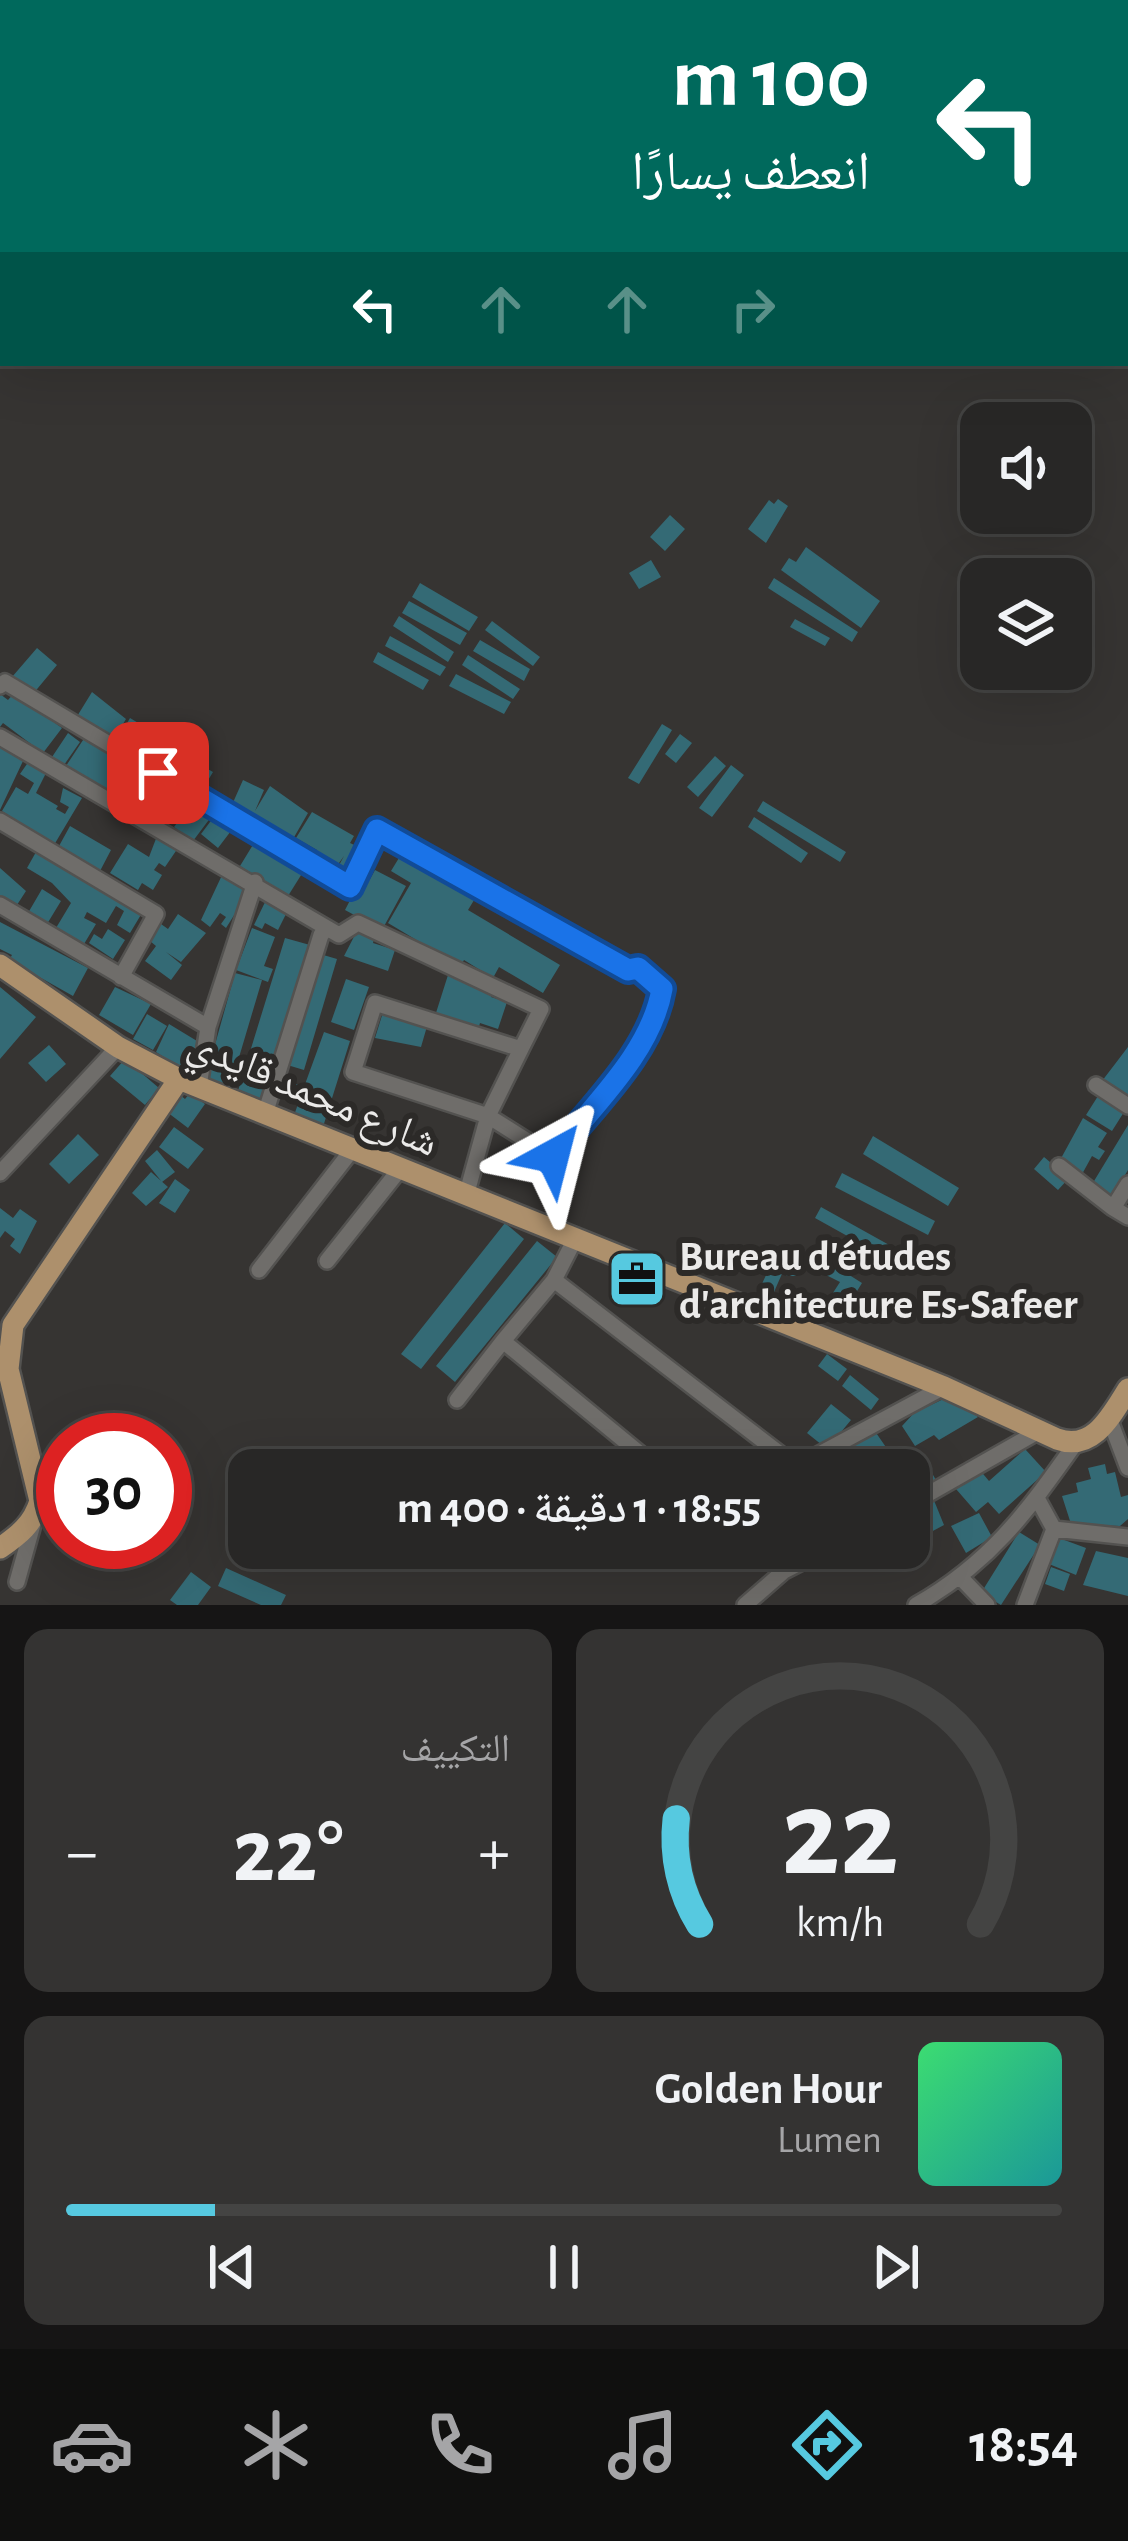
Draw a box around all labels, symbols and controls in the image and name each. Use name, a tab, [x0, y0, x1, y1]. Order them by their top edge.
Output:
text: 100 m	[672, 38, 870, 122]
icon: left	[912, 48, 1068, 204]
text: انعطف يسارًا	[631, 146, 870, 200]
icon: left	[342, 276, 408, 342]
icon: ahead	[468, 276, 534, 342]
icon: ahead	[594, 276, 660, 342]
icon: right	[720, 276, 786, 342]
map controls	[960, 402, 1092, 690]
button: sound	[960, 402, 1092, 534]
button: layers	[960, 558, 1092, 690]
pin	[107, 722, 209, 824]
icon: arrive	[125, 740, 191, 806]
street label: شارع محمد قايدي	[178, 1021, 444, 1174]
position arrow	[490, 1093, 616, 1219]
place label: Bureau d'études d'architecture Es-Safeer	[679, 1236, 1078, 1326]
office icon: Bureau d'études d'architecture Es-Safeer	[606, 1248, 668, 1310]
speed limit sign: 30	[36, 1413, 192, 1569]
text: 18:55 · 1 دقيقة · 400 m	[397, 1486, 761, 1531]
text: التكييف	[401, 1730, 510, 1769]
text: 22	[781, 1773, 899, 1898]
text: 22°	[232, 1808, 344, 1898]
text: −	[66, 1820, 98, 1886]
text: +	[478, 1820, 510, 1886]
text: km/h	[796, 1901, 884, 1944]
text: Golden Hour	[655, 2067, 882, 2112]
text: Lumen	[777, 2121, 882, 2160]
icon: previous	[199, 2234, 265, 2300]
icon: pause	[531, 2234, 597, 2300]
icon: next	[863, 2234, 929, 2300]
icon: car	[50, 2403, 134, 2487]
icon: climate	[234, 2403, 318, 2487]
icon: phone	[418, 2403, 502, 2487]
icon: music	[601, 2403, 685, 2487]
icon: directions	[785, 2403, 869, 2487]
text: 18:54	[969, 2418, 1078, 2472]

